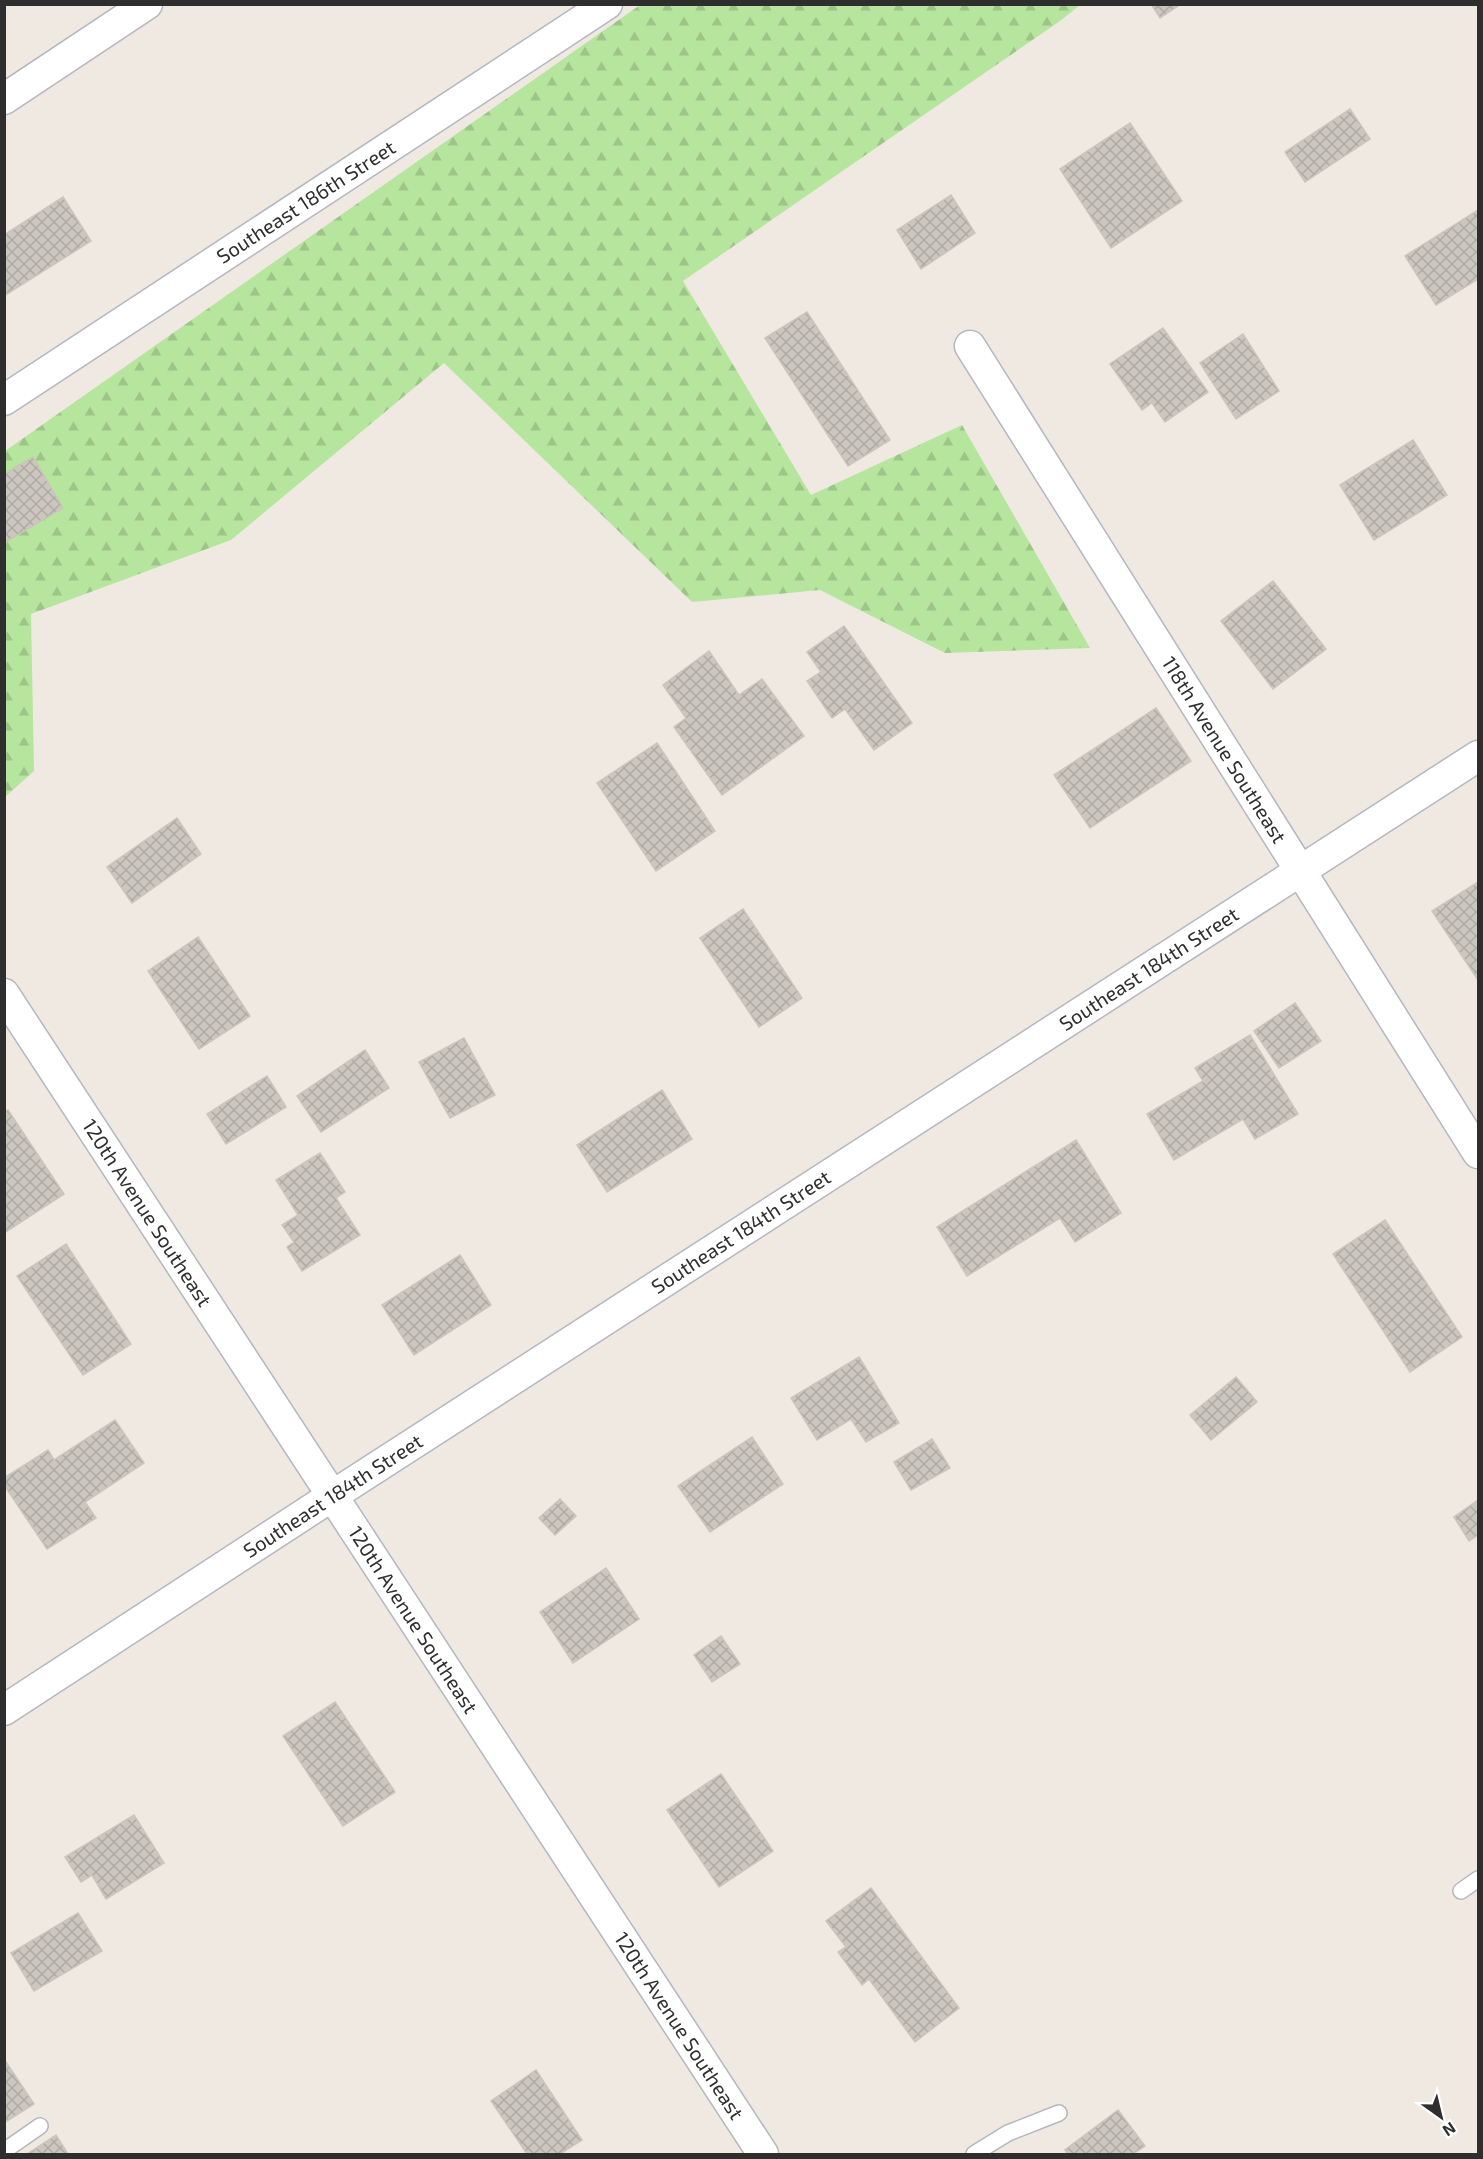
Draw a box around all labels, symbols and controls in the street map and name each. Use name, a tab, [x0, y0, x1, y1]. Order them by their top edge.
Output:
street label: Southeast 186th Street	[212, 134, 400, 268]
street label: 118th Avenue Southeast	[1158, 652, 1292, 848]
street label: Southeast 184th Street	[1054, 901, 1243, 1035]
street label: 120th Avenue Southeast	[78, 1114, 218, 1311]
street label: Southeast 184th Street	[646, 1164, 835, 1298]
street label: Southeast 184th Street	[238, 1428, 427, 1562]
street label: 120th Avenue Southeast	[344, 1521, 484, 1718]
street label: 120th Avenue Southeast	[610, 1927, 750, 2124]
north arrow	[1411, 2087, 1471, 2147]
text: N	[1440, 2119, 1460, 2141]

